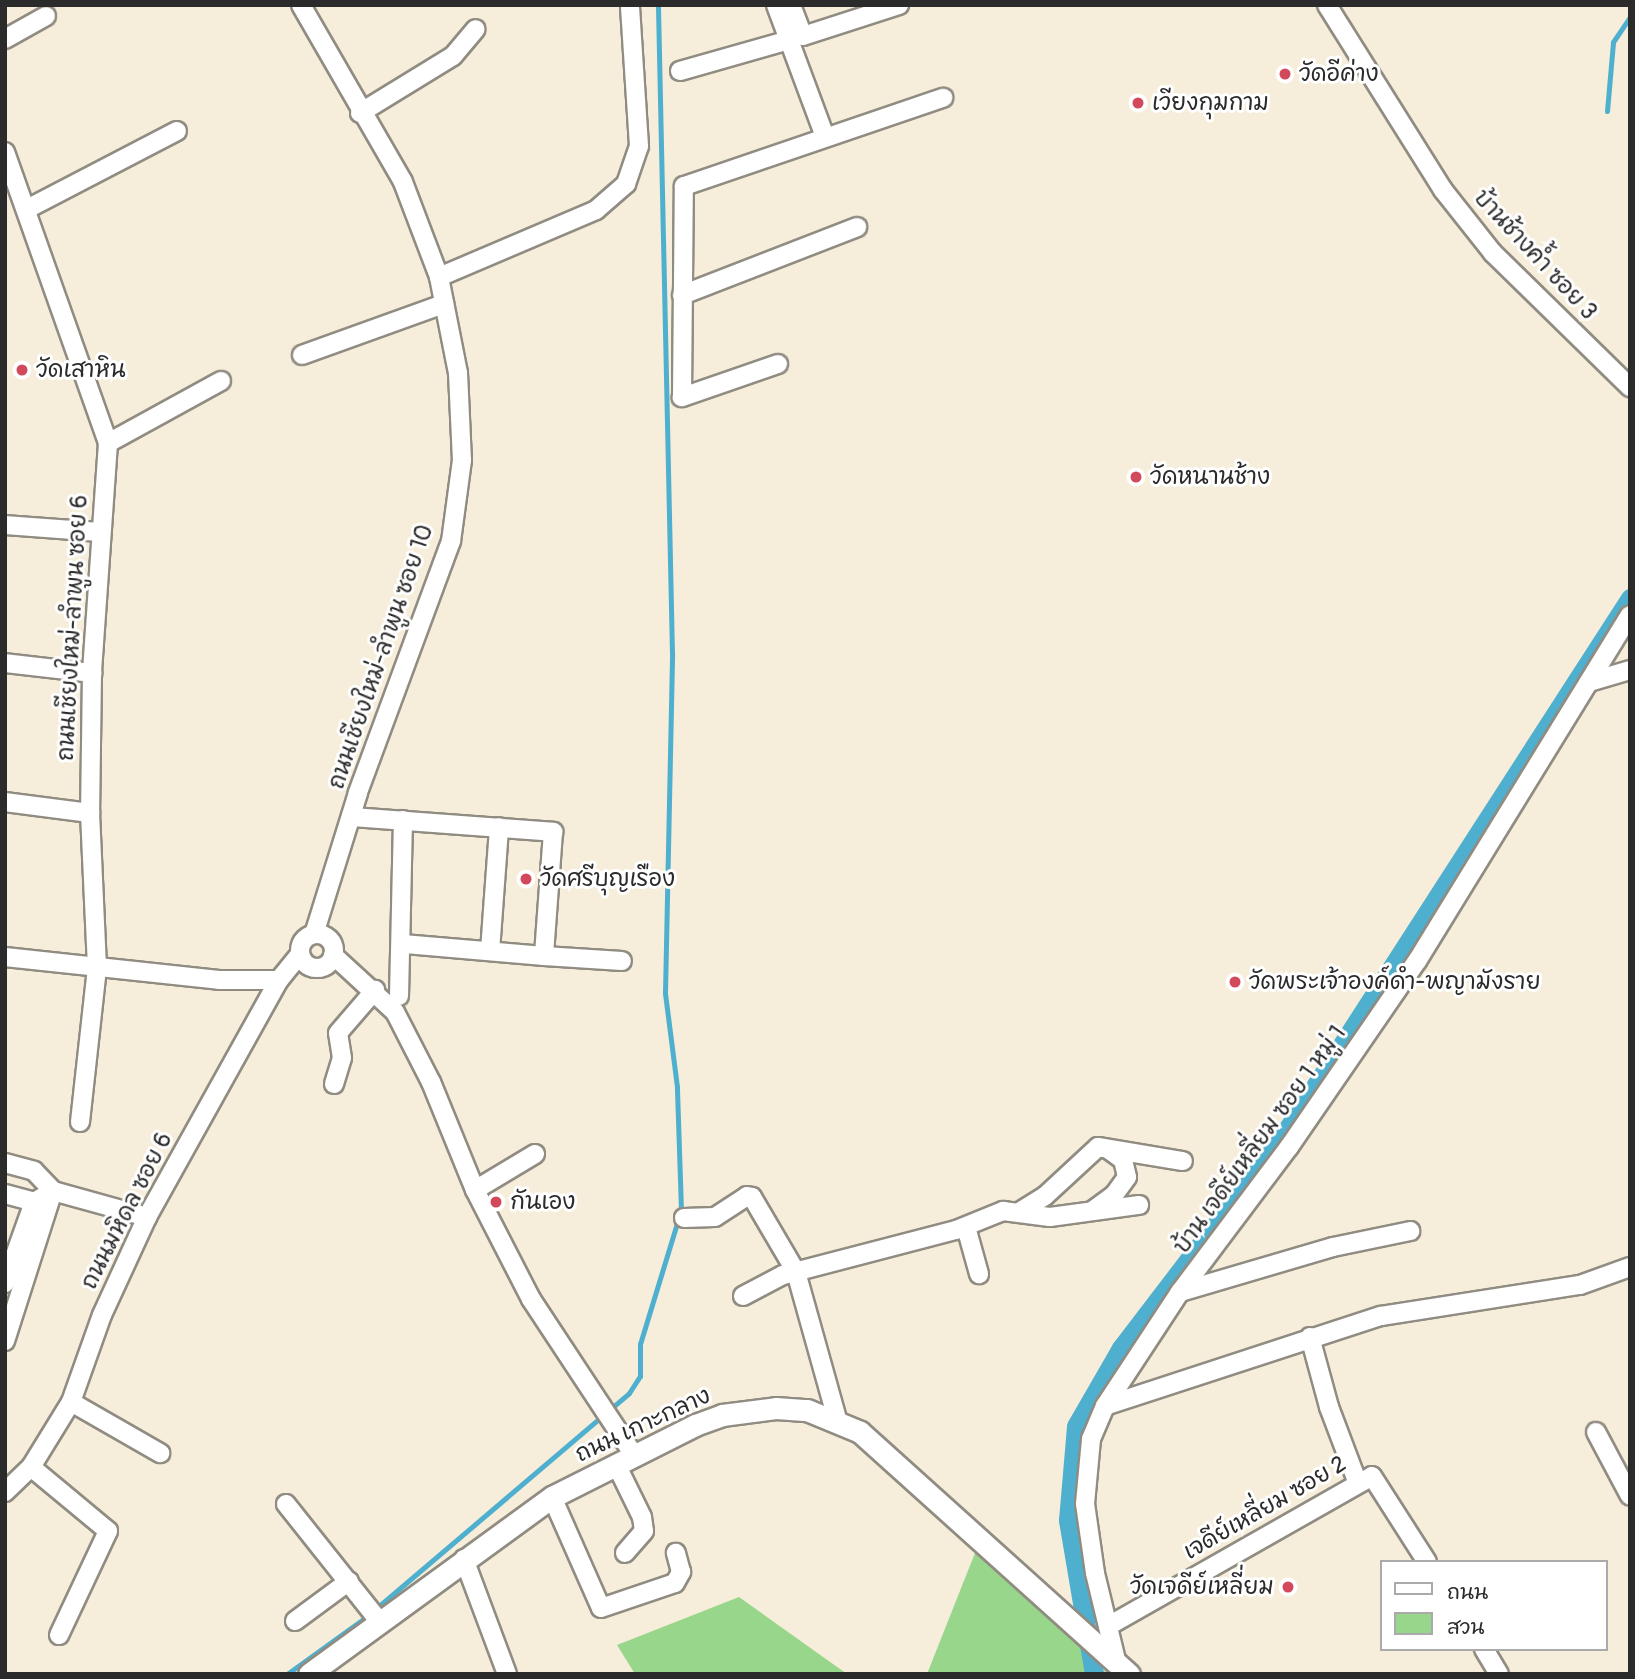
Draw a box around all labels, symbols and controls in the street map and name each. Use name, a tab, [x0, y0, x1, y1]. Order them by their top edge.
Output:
place label: วัดอีค่าง	[1299, 60, 1379, 88]
marker: วัดอีค่าง	[1277, 66, 1293, 82]
place label: เวียงกุมกาม	[1152, 89, 1269, 117]
marker: เวียงกุมกาม	[1130, 95, 1146, 111]
street label: บ้านช้างค้ำ ซอย 3	[1468, 184, 1602, 326]
place label: วัดเสาหิน	[36, 356, 126, 384]
marker: วัดเสาหิน	[14, 362, 30, 378]
place label: วัดหนานช้าง	[1150, 463, 1270, 491]
marker: วัดหนานช้าง	[1128, 469, 1144, 485]
street label: ถนนเชียงใหม่-ลำพูน ซอย 6	[52, 494, 94, 762]
street label: ถนนเชียงใหม่-ลำพูน ซอย 10	[323, 521, 439, 793]
place label: วัดศรีบุญเรือง	[540, 865, 675, 893]
marker: วัดศรีบุญเรือง	[518, 871, 534, 887]
place label: วัดพระเจ้าองค์ดำ-พญามังราย	[1249, 968, 1541, 996]
marker: วัดพระเจ้าองค์ดำ-พญามังราย	[1227, 974, 1243, 990]
street label: บ้าน เจดีย์เหลี่ยม ซอย 1 หมู่ 1	[1168, 1021, 1352, 1259]
street label: ถนนมหิดล ซอย 6	[76, 1128, 178, 1294]
place label: กันเอง	[510, 1188, 576, 1216]
marker: กันเอง	[488, 1194, 504, 1210]
street label: ถนน เกาะกลาง	[571, 1382, 715, 1468]
street label: เจดีย์เหลี่ยม ซอย 2	[1179, 1450, 1351, 1566]
legend	[1380, 1560, 1607, 1651]
place label: วัดเจดีย์เหลี่ยม	[1130, 1573, 1274, 1601]
marker: วัดเจดีย์เหลี่ยม	[1280, 1579, 1296, 1595]
text: ถนน	[1447, 1579, 1488, 1606]
text: สวน	[1447, 1614, 1484, 1641]

